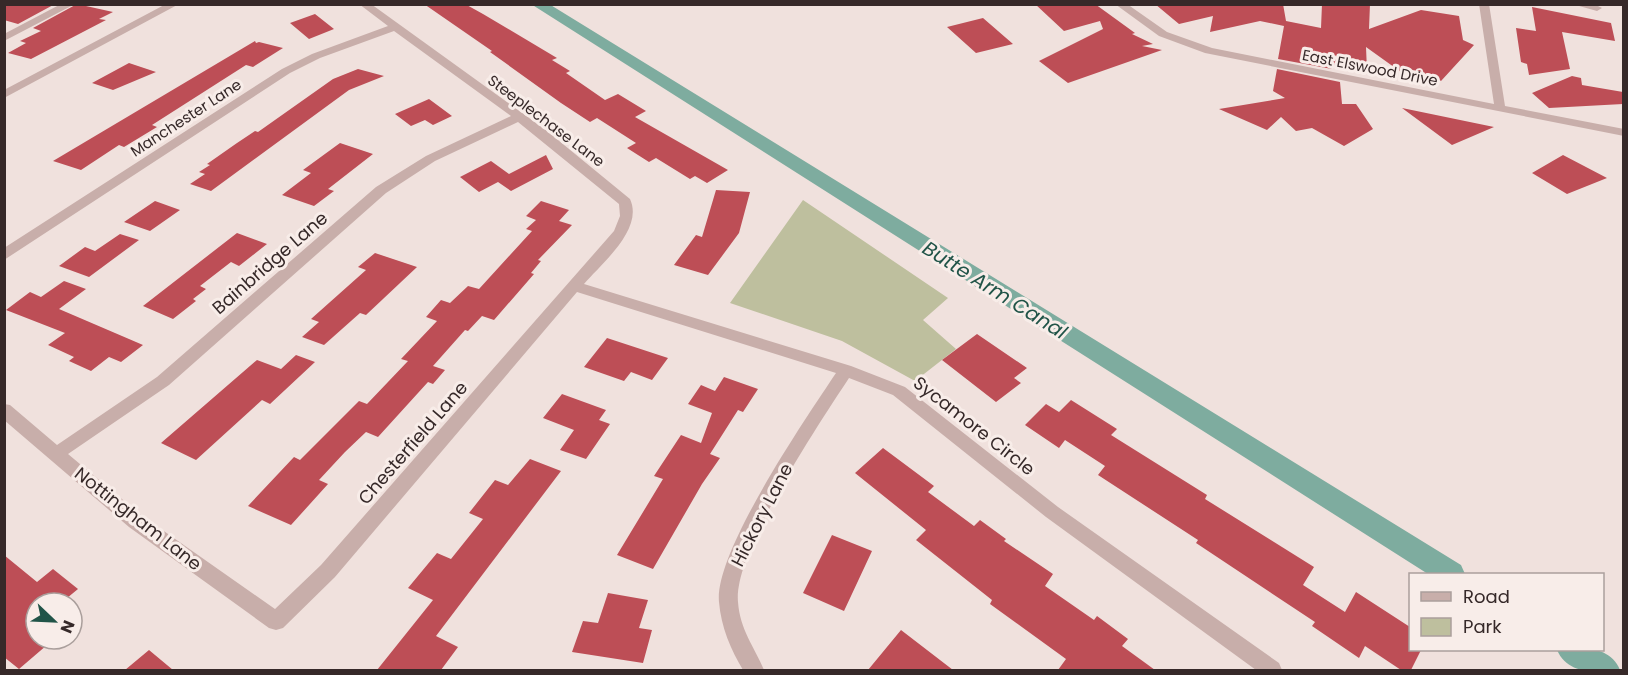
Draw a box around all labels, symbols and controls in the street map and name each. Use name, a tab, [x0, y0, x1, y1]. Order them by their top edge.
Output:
street label: East Elswood Drive	[1301, 44, 1440, 91]
street label: Steeplechase Lane	[483, 70, 609, 172]
street label: Manchester Lane	[126, 74, 245, 161]
street label: Bainbridge Lane	[207, 205, 333, 320]
water label: Butte Arm Canal	[917, 234, 1073, 346]
street label: Sycamore Circle	[908, 370, 1040, 481]
street label: Chesterfield Lane	[352, 376, 473, 510]
street label: Hickory Lane	[725, 459, 798, 571]
street label: Nottingham Lane	[70, 461, 207, 576]
legend	[1409, 573, 1604, 651]
text: Road	[1463, 584, 1510, 609]
north arrow	[24, 591, 84, 651]
text: Park	[1463, 614, 1502, 639]
text: N	[54, 617, 80, 637]

